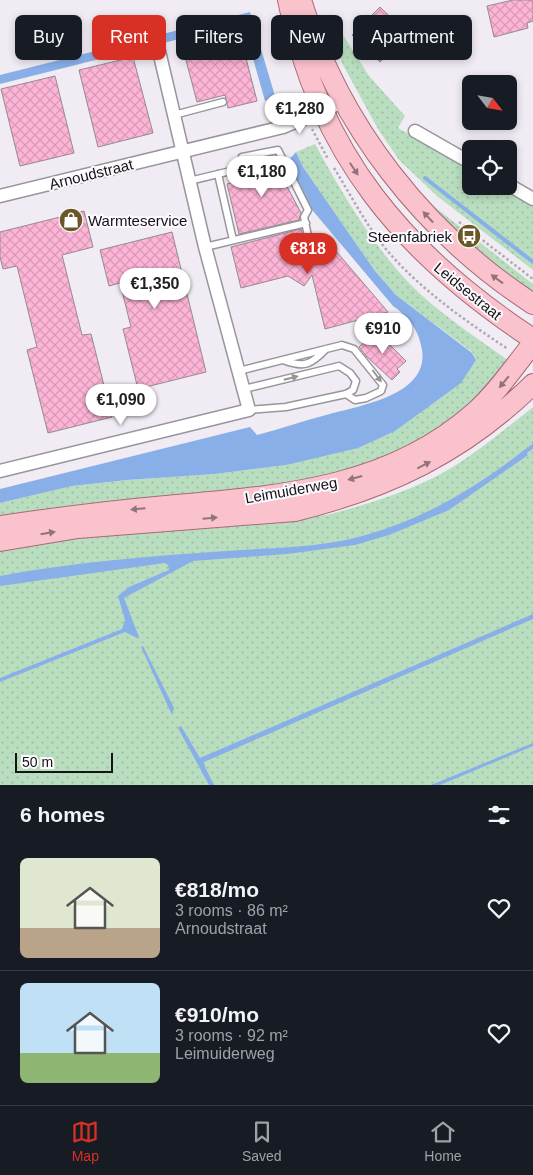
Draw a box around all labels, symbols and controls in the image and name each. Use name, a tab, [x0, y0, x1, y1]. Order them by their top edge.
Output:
chip: Buy	[15, 15, 82, 60]
chip: Rent	[92, 15, 166, 60]
chip: Filters	[176, 15, 261, 60]
chip: New	[271, 15, 343, 60]
chip: Apartment	[353, 15, 472, 60]
north arrow	[462, 75, 518, 130]
map controls	[462, 75, 517, 195]
pin: €1,280	[259, 92, 341, 135]
text: €1,280	[276, 100, 324, 117]
button: locate	[462, 140, 517, 195]
street label: Arnoudstraat	[47, 155, 136, 193]
pin: €1,180	[221, 156, 303, 198]
one-way arrow	[349, 162, 359, 176]
text: €1,180	[238, 163, 286, 180]
shop icon: Warmteservice	[58, 207, 84, 233]
one-way arrow	[422, 211, 434, 223]
place label: Warmteservice	[88, 212, 187, 229]
bus stop icon: Steenfabriek	[456, 223, 482, 249]
place label: Steenfabriek	[368, 228, 452, 245]
pin: €818	[278, 232, 338, 275]
text: €818	[290, 240, 326, 257]
street label: Leidsestraat	[431, 259, 506, 324]
pin: €1,350	[114, 268, 196, 310]
one-way arrow	[491, 273, 504, 284]
text: €1,350	[131, 275, 179, 292]
pin: €910	[353, 312, 413, 355]
text: €910	[365, 320, 401, 337]
one-way arrow	[371, 369, 382, 382]
one-way arrow	[284, 373, 299, 381]
one-way arrow	[498, 375, 510, 387]
pin: €1,090	[80, 384, 162, 426]
text: €1,090	[97, 391, 145, 408]
one-way arrow	[417, 461, 431, 469]
street label: Leimuiderweg	[244, 474, 338, 506]
one-way arrow	[348, 474, 363, 482]
one-way arrow	[130, 505, 146, 513]
one-way arrow	[202, 514, 218, 522]
one-way arrow	[40, 528, 56, 536]
scale bar	[15, 750, 112, 773]
text: 50 m	[22, 754, 53, 770]
icon: filters	[485, 801, 513, 829]
text: 6 homes	[20, 803, 105, 826]
icon: home	[60, 878, 120, 938]
text: €818/mo	[175, 878, 259, 901]
icon: heart	[485, 894, 513, 922]
text: 3 rooms · 86 m²	[175, 902, 288, 919]
text: Arnoudstraat	[175, 920, 267, 937]
icon: home	[60, 1003, 120, 1063]
text: €910/mo	[175, 1003, 259, 1026]
icon: heart	[485, 1019, 513, 1047]
text: 3 rooms · 92 m²	[175, 1027, 288, 1044]
text: Leimuiderweg	[175, 1045, 275, 1062]
tab: Map	[71, 1118, 99, 1164]
tab: Saved	[242, 1118, 282, 1164]
tab: Home	[424, 1118, 462, 1164]

